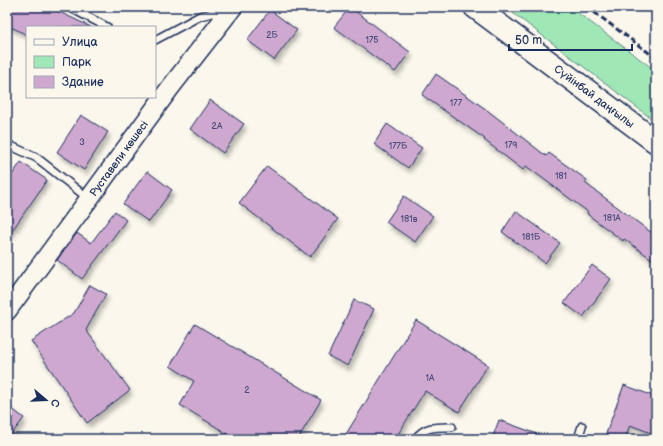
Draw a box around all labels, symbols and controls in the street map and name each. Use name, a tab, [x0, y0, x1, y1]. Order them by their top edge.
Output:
legend	[26, 26, 156, 98]
scale bar	[509, 26, 632, 52]
house number: 2Б	[266, 30, 279, 41]
text: 50 m	[515, 33, 542, 48]
text: Улица	[62, 35, 98, 50]
house number: 175	[365, 35, 379, 46]
text: Парк	[62, 55, 92, 70]
street label: Сүйінбай даңғылы	[552, 62, 637, 130]
text: Здание	[62, 75, 104, 90]
house number: 177	[450, 98, 463, 109]
street label: Руставели көшесі	[87, 118, 151, 199]
house number: 2А	[212, 121, 223, 132]
house number: 3	[79, 137, 85, 148]
house number: 179	[504, 140, 518, 151]
house number: 177Б	[389, 141, 408, 152]
house number: 181	[555, 171, 567, 182]
house number: 181А	[603, 213, 621, 224]
house number: 181в	[401, 214, 418, 225]
house number: 181Б	[522, 232, 541, 243]
house number: 1А	[426, 373, 435, 384]
north arrow	[26, 380, 66, 420]
house number: 2	[244, 385, 250, 396]
text: С	[47, 397, 62, 409]

